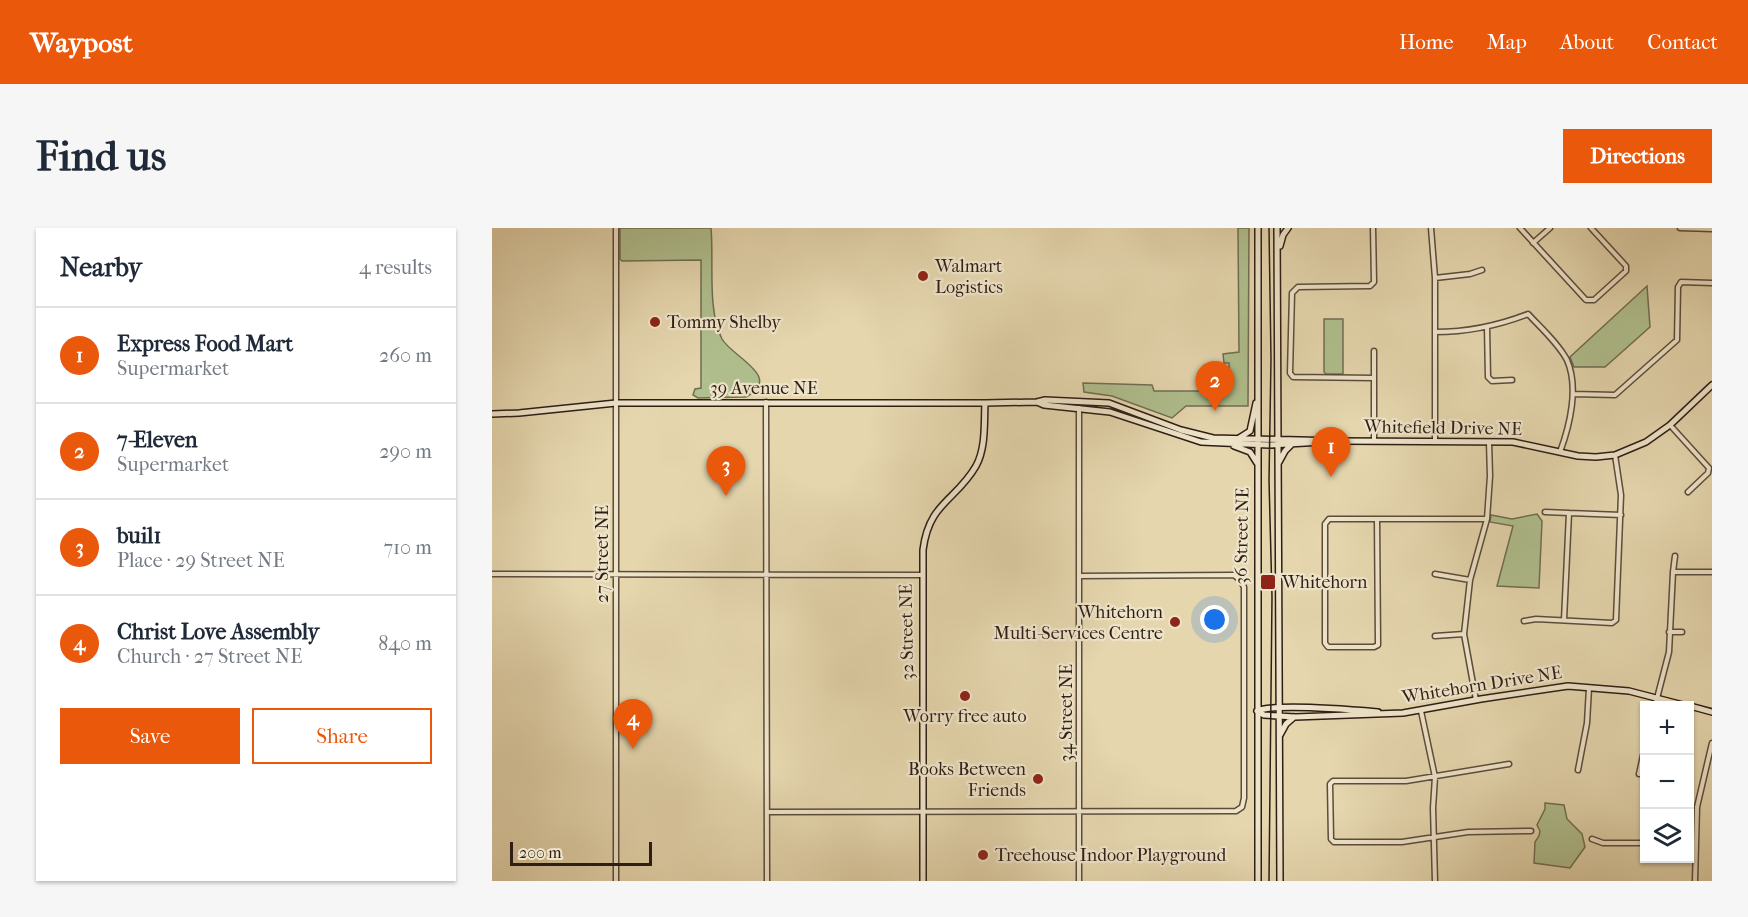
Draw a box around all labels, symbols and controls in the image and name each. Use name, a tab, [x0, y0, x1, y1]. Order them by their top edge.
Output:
text: Waypost	[30, 26, 133, 59]
text: Home	[1399, 30, 1454, 54]
text: Map	[1487, 30, 1527, 54]
text: About	[1560, 30, 1614, 54]
text: Contact	[1647, 30, 1718, 54]
button: Directions	[1563, 129, 1712, 183]
text: Find us	[36, 132, 166, 181]
text: Nearby	[60, 252, 142, 283]
text: 4 results	[359, 256, 432, 279]
place label: Walmart Logistics	[934, 256, 1003, 298]
marker: Walmart Logistics	[916, 269, 930, 283]
place label: Tommy Shelby	[667, 312, 782, 333]
marker: Tommy Shelby	[648, 315, 662, 329]
text: Express Food Mart	[117, 331, 293, 357]
text: 1	[76, 344, 83, 367]
text: 260 m	[379, 344, 432, 367]
text: Supermarket	[117, 357, 229, 380]
pin: 2	[1196, 362, 1234, 411]
street label: 39 Avenue NE	[710, 378, 818, 399]
street label: Whitefield Drive NE	[1363, 416, 1522, 440]
text: 7-Eleven	[117, 427, 198, 453]
pin: 1	[1312, 428, 1350, 477]
text: 2	[74, 440, 85, 463]
text: 290 m	[379, 440, 432, 463]
pin: 3	[706, 446, 746, 496]
text: Supermarket	[117, 453, 229, 476]
street label: 36 Street NE	[1231, 487, 1253, 585]
street label: 27 Street NE	[592, 505, 613, 603]
text: buil1	[117, 523, 161, 549]
text: 3	[75, 536, 84, 559]
text: 710 m	[383, 536, 432, 559]
text: Place · 29 Street NE	[117, 549, 285, 572]
place label: Whitehorn	[1281, 572, 1368, 593]
marker: Whitehorn	[1259, 573, 1277, 591]
street label: 32 Street NE	[896, 584, 918, 680]
place label: Whitehorn Multi-Services Centre	[994, 602, 1164, 644]
your location	[1200, 605, 1229, 634]
marker: Whitehorn Multi-Services Centre	[1168, 615, 1182, 629]
text: Christ Love Assembly	[117, 619, 319, 645]
text: 4	[74, 632, 85, 655]
text: 840 m	[378, 632, 432, 655]
text: Church · 27 Street NE	[117, 645, 302, 668]
street label: Whitehorn Drive NE	[1400, 662, 1563, 708]
street label: 34 Street NE	[1056, 664, 1077, 762]
marker: Worry free auto	[958, 689, 972, 703]
pin: 4	[614, 700, 652, 749]
map controls	[1640, 701, 1694, 863]
button: +	[1640, 701, 1694, 755]
place label: Worry free auto	[902, 706, 1027, 727]
button: Save	[60, 708, 240, 764]
button: Share	[252, 708, 432, 764]
button: −	[1640, 755, 1694, 809]
place label: Books Between Friends	[908, 759, 1027, 801]
marker: Books Between Friends	[1031, 772, 1045, 786]
button: layers	[1640, 809, 1694, 863]
scale bar	[510, 839, 652, 866]
text: 200 m	[519, 843, 562, 862]
place label: Treehouse Indoor Playground	[995, 845, 1227, 866]
marker: Treehouse Indoor Playground	[976, 848, 990, 862]

